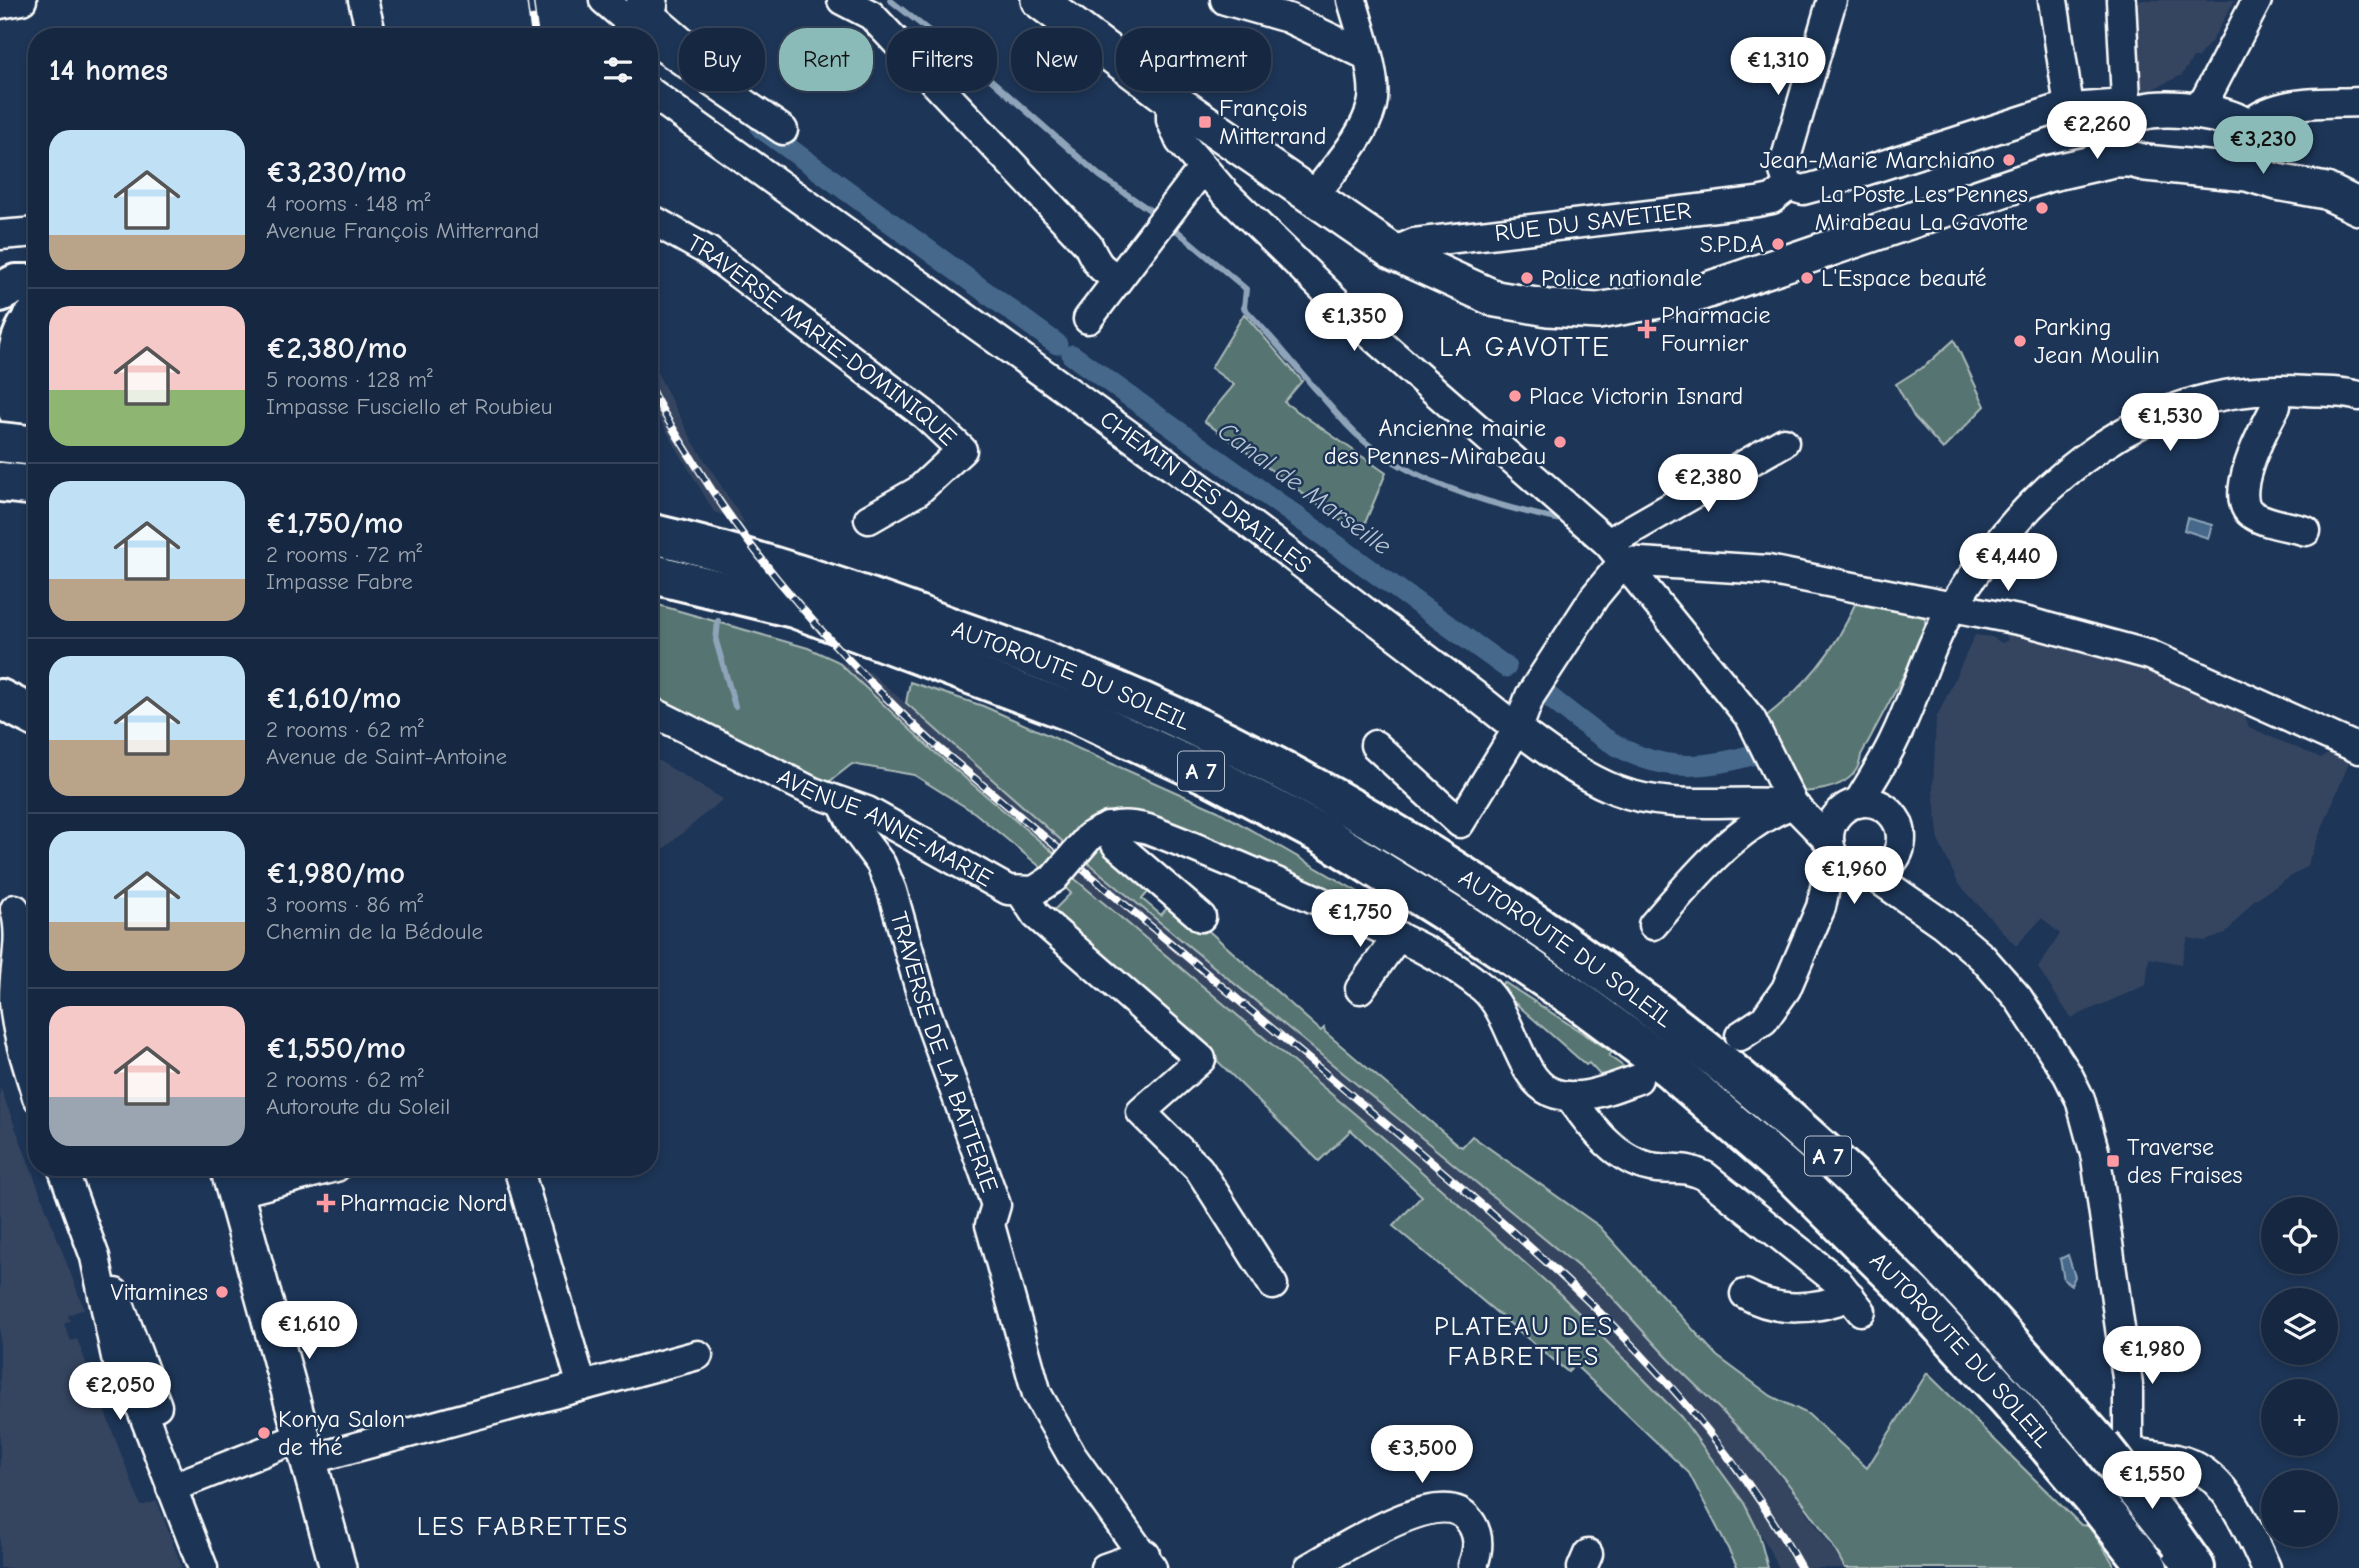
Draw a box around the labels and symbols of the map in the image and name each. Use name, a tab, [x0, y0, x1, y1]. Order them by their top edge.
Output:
pin: €1,310	[1721, 38, 1835, 97]
place label: François Mitterrand	[1219, 94, 1327, 150]
pin: €2,260	[2040, 102, 2154, 161]
marker: François Mitterrand	[1197, 114, 1213, 130]
pin: €3,230	[2206, 116, 2320, 176]
place label: Jean-Marie Marchiano	[1760, 146, 1995, 174]
marker: Jean-Marie Marchiano	[2001, 152, 2017, 168]
place label: La Poste Les Pennes Mirabeau La Gavotte	[1815, 180, 2028, 236]
street label: RUE DU SAVETIER	[1493, 196, 1693, 247]
marker: La Poste Les Pennes Mirabeau La Gavotte	[2034, 200, 2050, 216]
street label: TRAVERSE MARIE-DOMINIQUE	[683, 228, 962, 451]
place label: S.P.D.A	[1700, 230, 1764, 258]
marker: S.P.D.A	[1770, 236, 1786, 252]
place label: Police nationale	[1541, 264, 1702, 292]
place label: L'Espace beauté	[1821, 264, 1987, 292]
marker: Police nationale	[1519, 270, 1535, 286]
marker: L'Espace beauté	[1799, 270, 1815, 286]
pin: €1,350	[1297, 294, 1411, 353]
place label: Pharmacie Fournier	[1661, 301, 1771, 357]
place label: Parking Jean Moulin	[2034, 313, 2160, 369]
marker: Pharmacie Fournier	[1639, 321, 1655, 337]
district label: LA GAVOTTE	[1439, 331, 1611, 363]
marker: Parking Jean Moulin	[2012, 333, 2028, 349]
place label: Place Victorin Isnard	[1529, 382, 1743, 410]
marker: Place Victorin Isnard	[1507, 388, 1523, 404]
pin: €1,530	[2113, 393, 2227, 453]
street label: CHEMIN DES DRAILLES	[1095, 405, 1317, 579]
place label: Ancienne mairie des Pennes-Mirabeau	[1324, 414, 1546, 470]
water label: Canal de Marseille	[1212, 416, 1397, 562]
marker: Ancienne mairie des Pennes-Mirabeau	[1552, 434, 1568, 450]
pin: €2,380	[1651, 454, 1765, 514]
pin: €4,440	[1951, 534, 2065, 593]
street label: AUTOROUTE DU SOLEIL	[948, 615, 1195, 736]
road number: A 7	[1178, 751, 1224, 790]
street label: AVENUE ANNE-MARIE	[773, 763, 998, 893]
pin: €1,960	[1797, 846, 1911, 906]
street label: AUTOROUTE DU SOLEIL	[1454, 863, 1678, 1033]
pin: €1,750	[1303, 890, 1417, 949]
street label: TRAVERSE DE LA BATTERIE	[885, 908, 1004, 1196]
place label: Traverse des Fraises	[2127, 1133, 2242, 1189]
road number: A 7	[1805, 1136, 1851, 1176]
marker: Traverse des Fraises	[2105, 1153, 2121, 1169]
place label: Pharmacie Nord	[340, 1189, 508, 1217]
marker: Pharmacie Nord	[318, 1195, 334, 1211]
street label: AUTOROUTE DU SOLEIL	[1864, 1246, 2057, 1453]
place label: Vitamines	[111, 1278, 208, 1306]
marker: Vitamines	[214, 1284, 230, 1300]
pin: €1,610	[252, 1302, 366, 1361]
district label: PLATEAU DES FABRETTES	[1434, 1312, 1614, 1372]
pin: €1,980	[2095, 1326, 2209, 1386]
pin: €2,050	[63, 1362, 177, 1422]
place label: Konya Salon de thé	[278, 1405, 405, 1461]
marker: Konya Salon de thé	[256, 1425, 272, 1441]
pin: €3,500	[1365, 1426, 1479, 1485]
pin: €1,550	[2095, 1452, 2209, 1511]
district label: LES FABRETTES	[417, 1512, 629, 1542]

